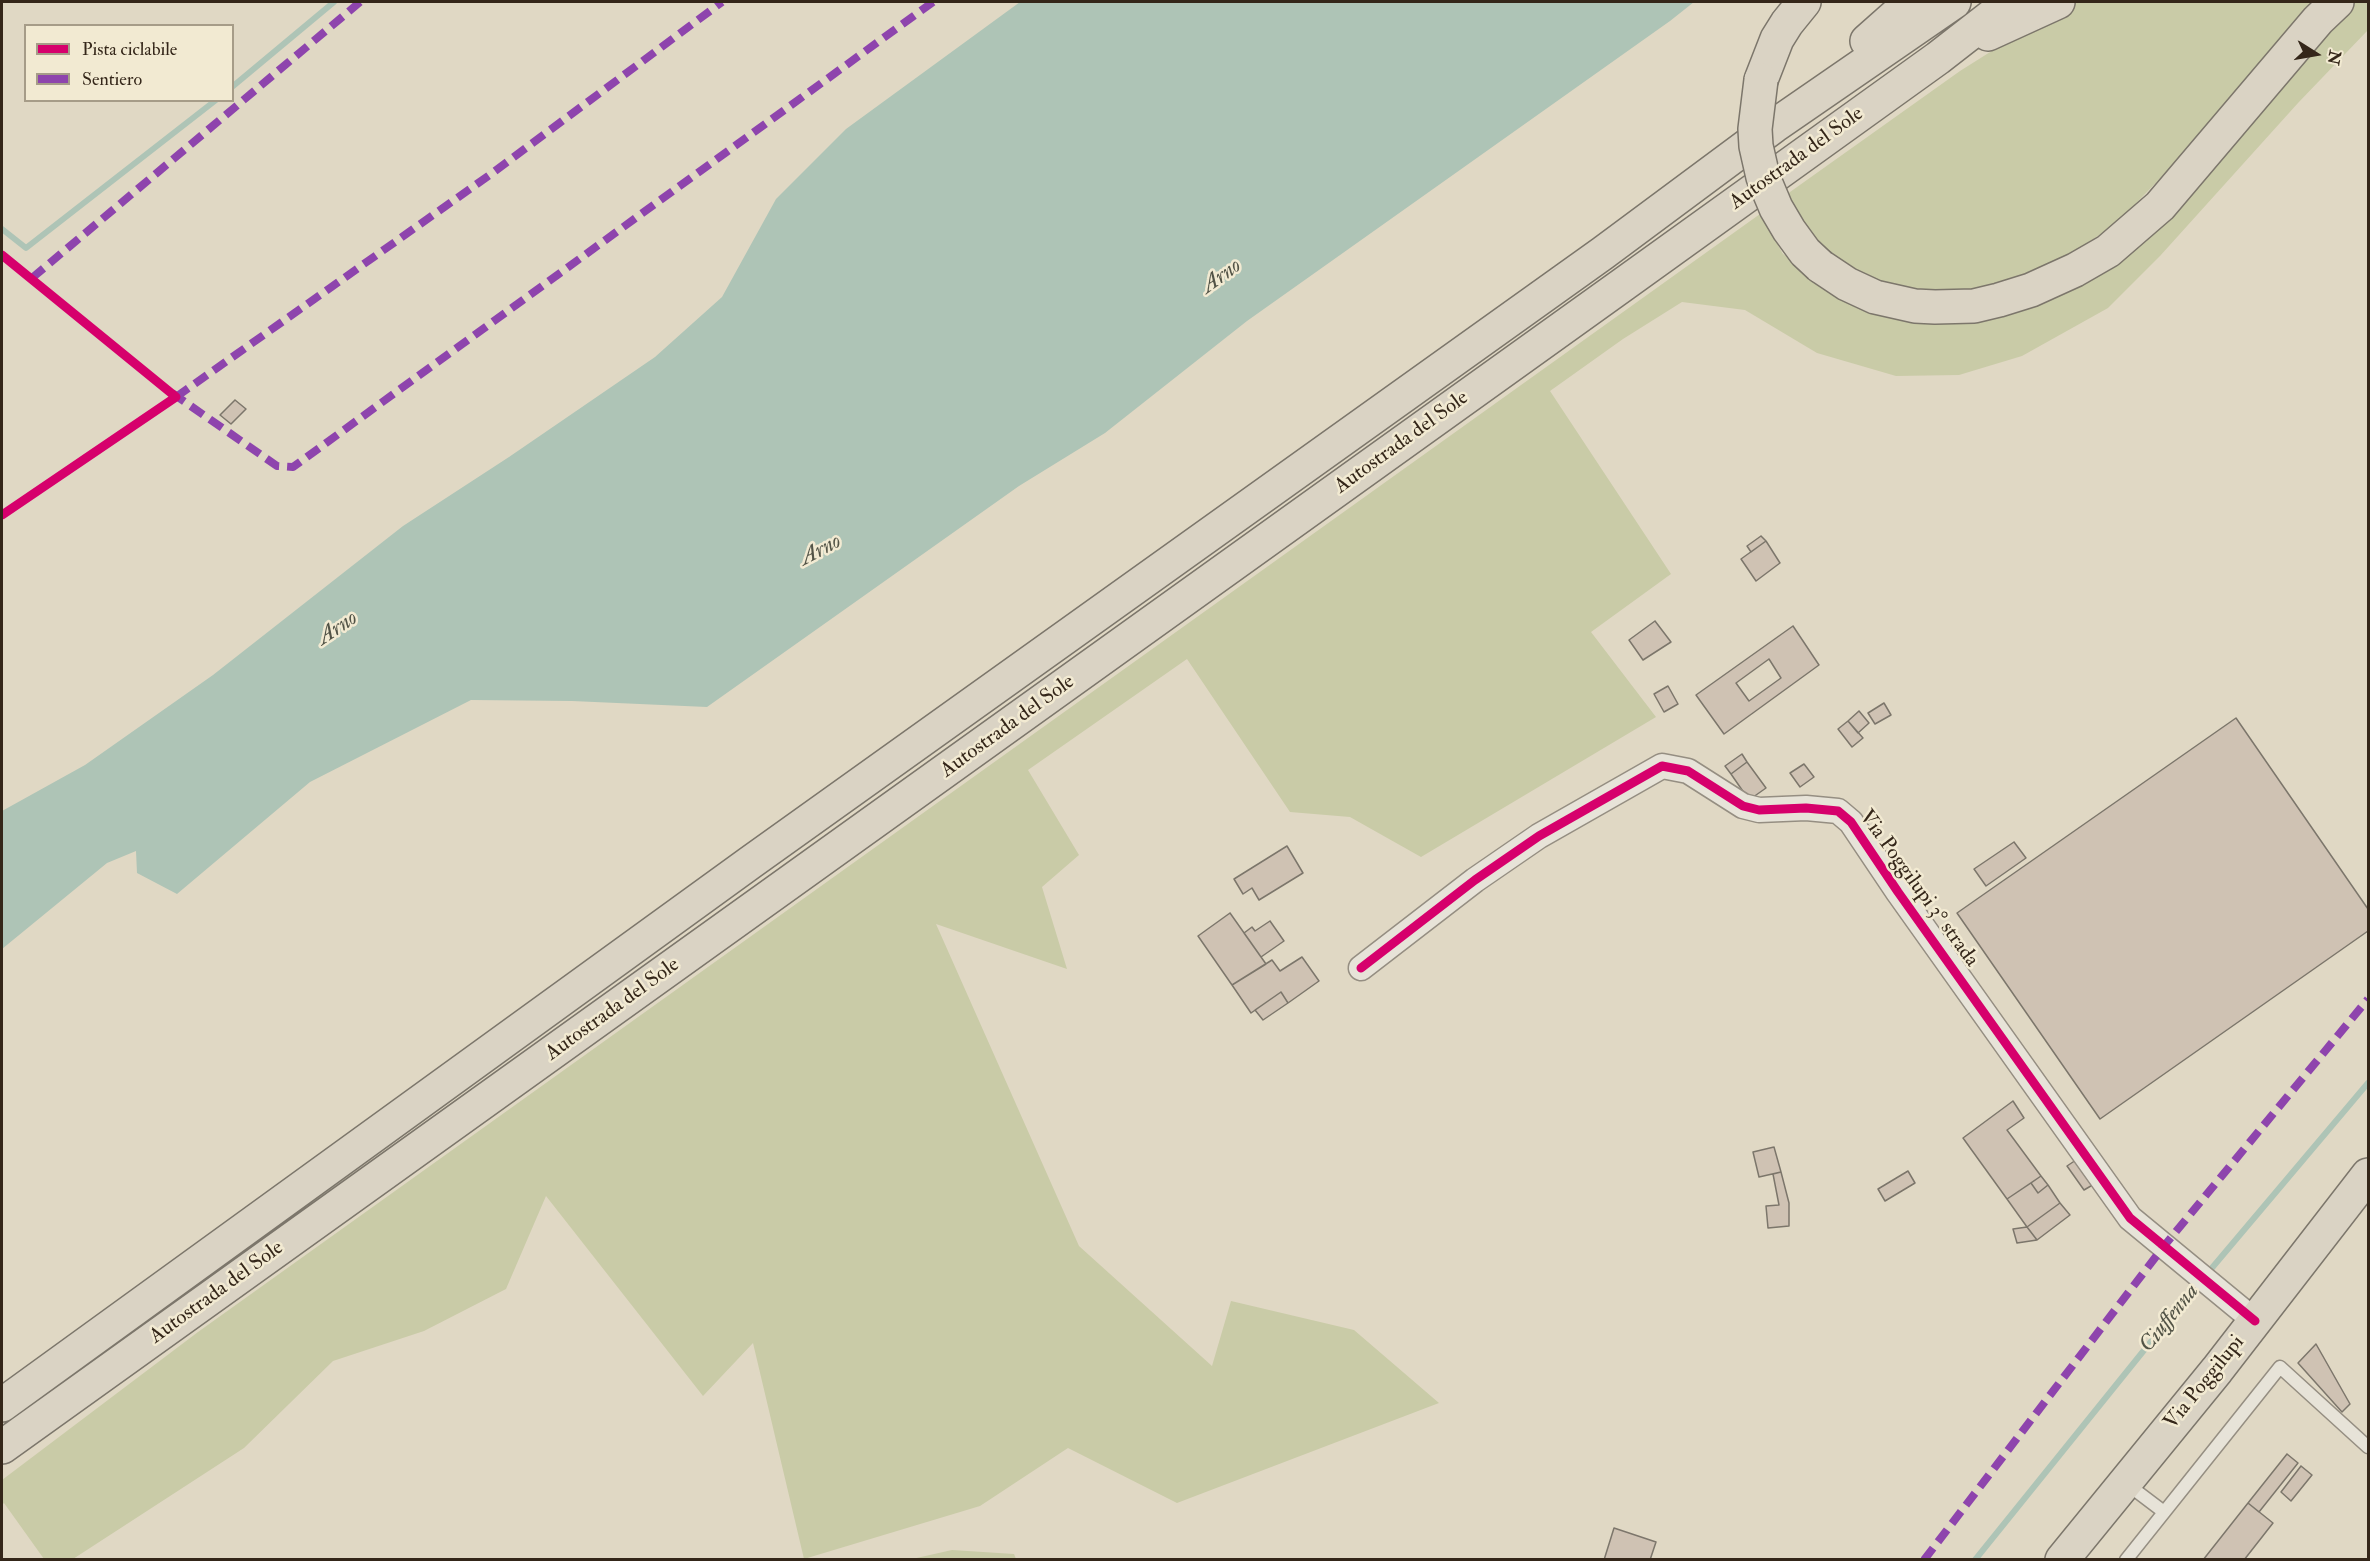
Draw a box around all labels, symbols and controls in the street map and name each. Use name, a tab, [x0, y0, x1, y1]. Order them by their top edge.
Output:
legend	[24, 24, 234, 102]
north arrow	[2286, 24, 2346, 84]
text: Pista ciclabile	[82, 38, 177, 61]
text: N	[2322, 48, 2345, 66]
text: Sentiero	[82, 68, 142, 91]
street label: Autostrada del Sole	[1725, 102, 1869, 216]
water label: Arno	[1197, 254, 1247, 300]
street label: Autostrada del Sole	[1330, 386, 1474, 500]
water label: Arno	[796, 529, 846, 573]
water label: Arno	[313, 606, 363, 652]
street label: Autostrada del Sole	[936, 670, 1080, 784]
street label: Via Poggilupi 3° strada	[1853, 806, 1983, 972]
street label: Autostrada del Sole	[541, 953, 685, 1067]
street label: Autostrada del Sole	[145, 1236, 289, 1350]
water label: Ciuffenna	[2135, 1280, 2205, 1358]
street label: Via Poggilupi	[2159, 1331, 2251, 1435]

